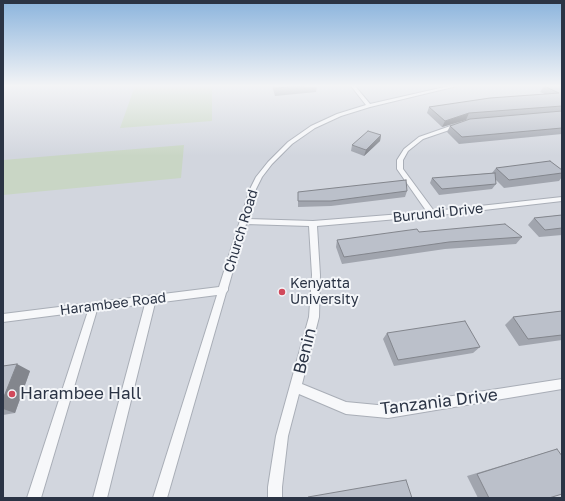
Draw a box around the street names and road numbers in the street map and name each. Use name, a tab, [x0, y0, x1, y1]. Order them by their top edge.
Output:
street label: Church Road	[220, 187, 262, 275]
street label: Burundi Drive	[392, 200, 484, 226]
street label: Harambee Road	[59, 289, 167, 319]
street label: Benin	[289, 326, 321, 376]
street label: Tanzania Drive	[379, 385, 499, 419]

